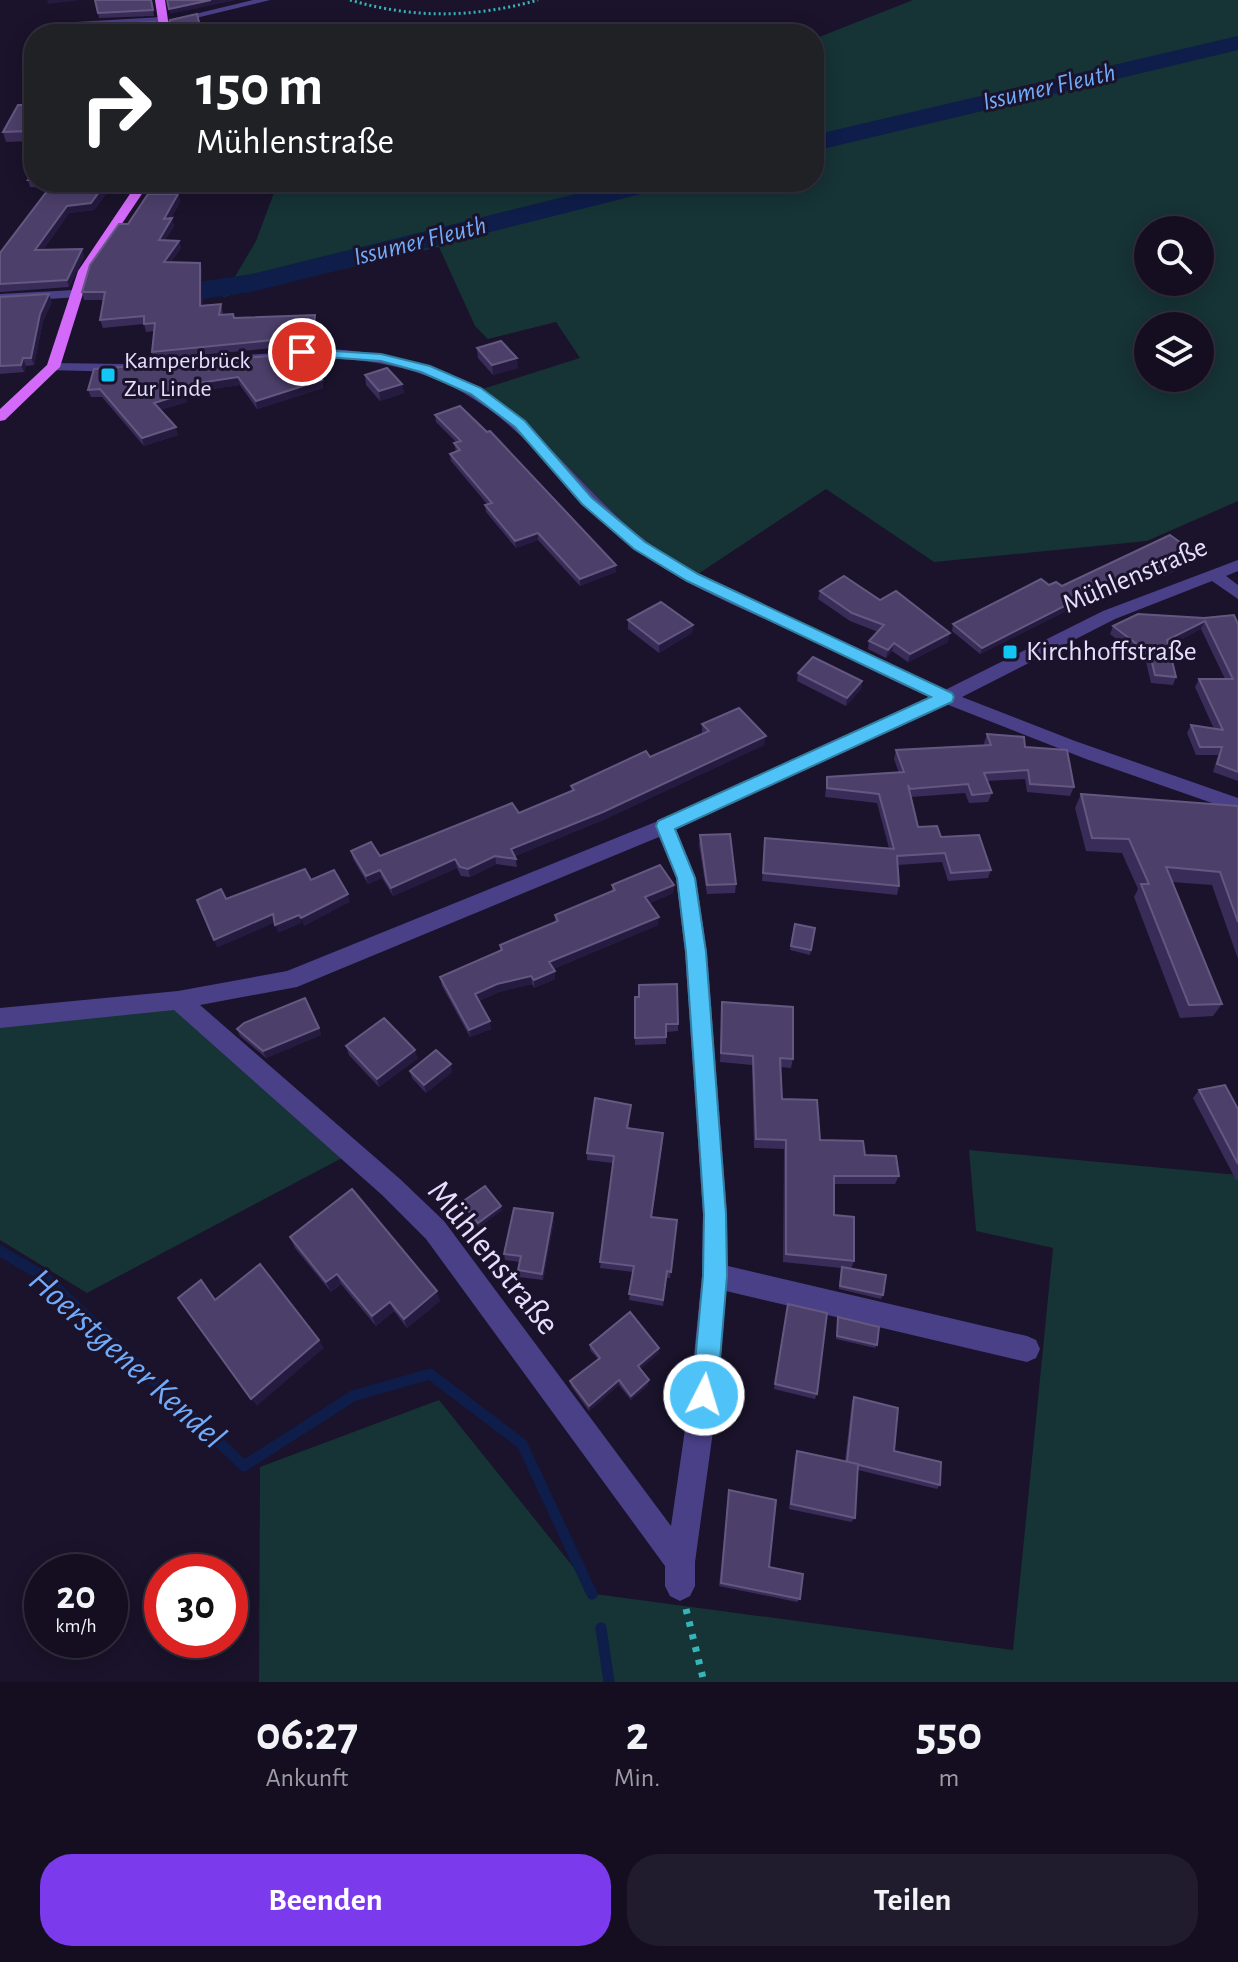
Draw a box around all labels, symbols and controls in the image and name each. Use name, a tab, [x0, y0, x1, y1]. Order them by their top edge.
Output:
icon: right	[64, 56, 168, 160]
text: 150 m	[196, 59, 323, 115]
water label: Issumer Fleuth	[980, 59, 1118, 115]
text: Mühlenstraße	[196, 124, 394, 160]
water label: Issumer Fleuth	[351, 212, 489, 270]
map controls	[1134, 216, 1214, 392]
button: search	[1134, 216, 1214, 296]
button: layers	[1134, 312, 1214, 392]
pin	[268, 318, 336, 386]
icon: arrive	[280, 330, 324, 374]
place label: Kamperbrück Zur Linde	[124, 349, 250, 401]
marker: Kamperbrück Zur Linde	[99, 366, 117, 384]
street label: Mühlenstraße	[1059, 533, 1211, 619]
place label: Kirchhoffstraße	[1026, 638, 1197, 666]
marker: Kirchhoffstraße	[1001, 643, 1019, 661]
street label: Mühlenstraße	[421, 1175, 565, 1341]
water label: Hoerstgener Kendel	[22, 1262, 232, 1456]
position arrow	[662, 1353, 746, 1437]
speed limit sign: 30	[144, 1554, 248, 1658]
text: 20	[56, 1576, 96, 1616]
text: km/h	[55, 1616, 97, 1636]
text: 06:27	[256, 1711, 358, 1759]
text: 2	[626, 1711, 648, 1759]
text: 550	[916, 1711, 982, 1759]
text: Ankunft	[266, 1765, 348, 1791]
text: Min.	[614, 1765, 660, 1791]
text: m	[939, 1765, 959, 1791]
button: Beenden	[40, 1854, 611, 1946]
button: Teilen	[627, 1854, 1198, 1946]

